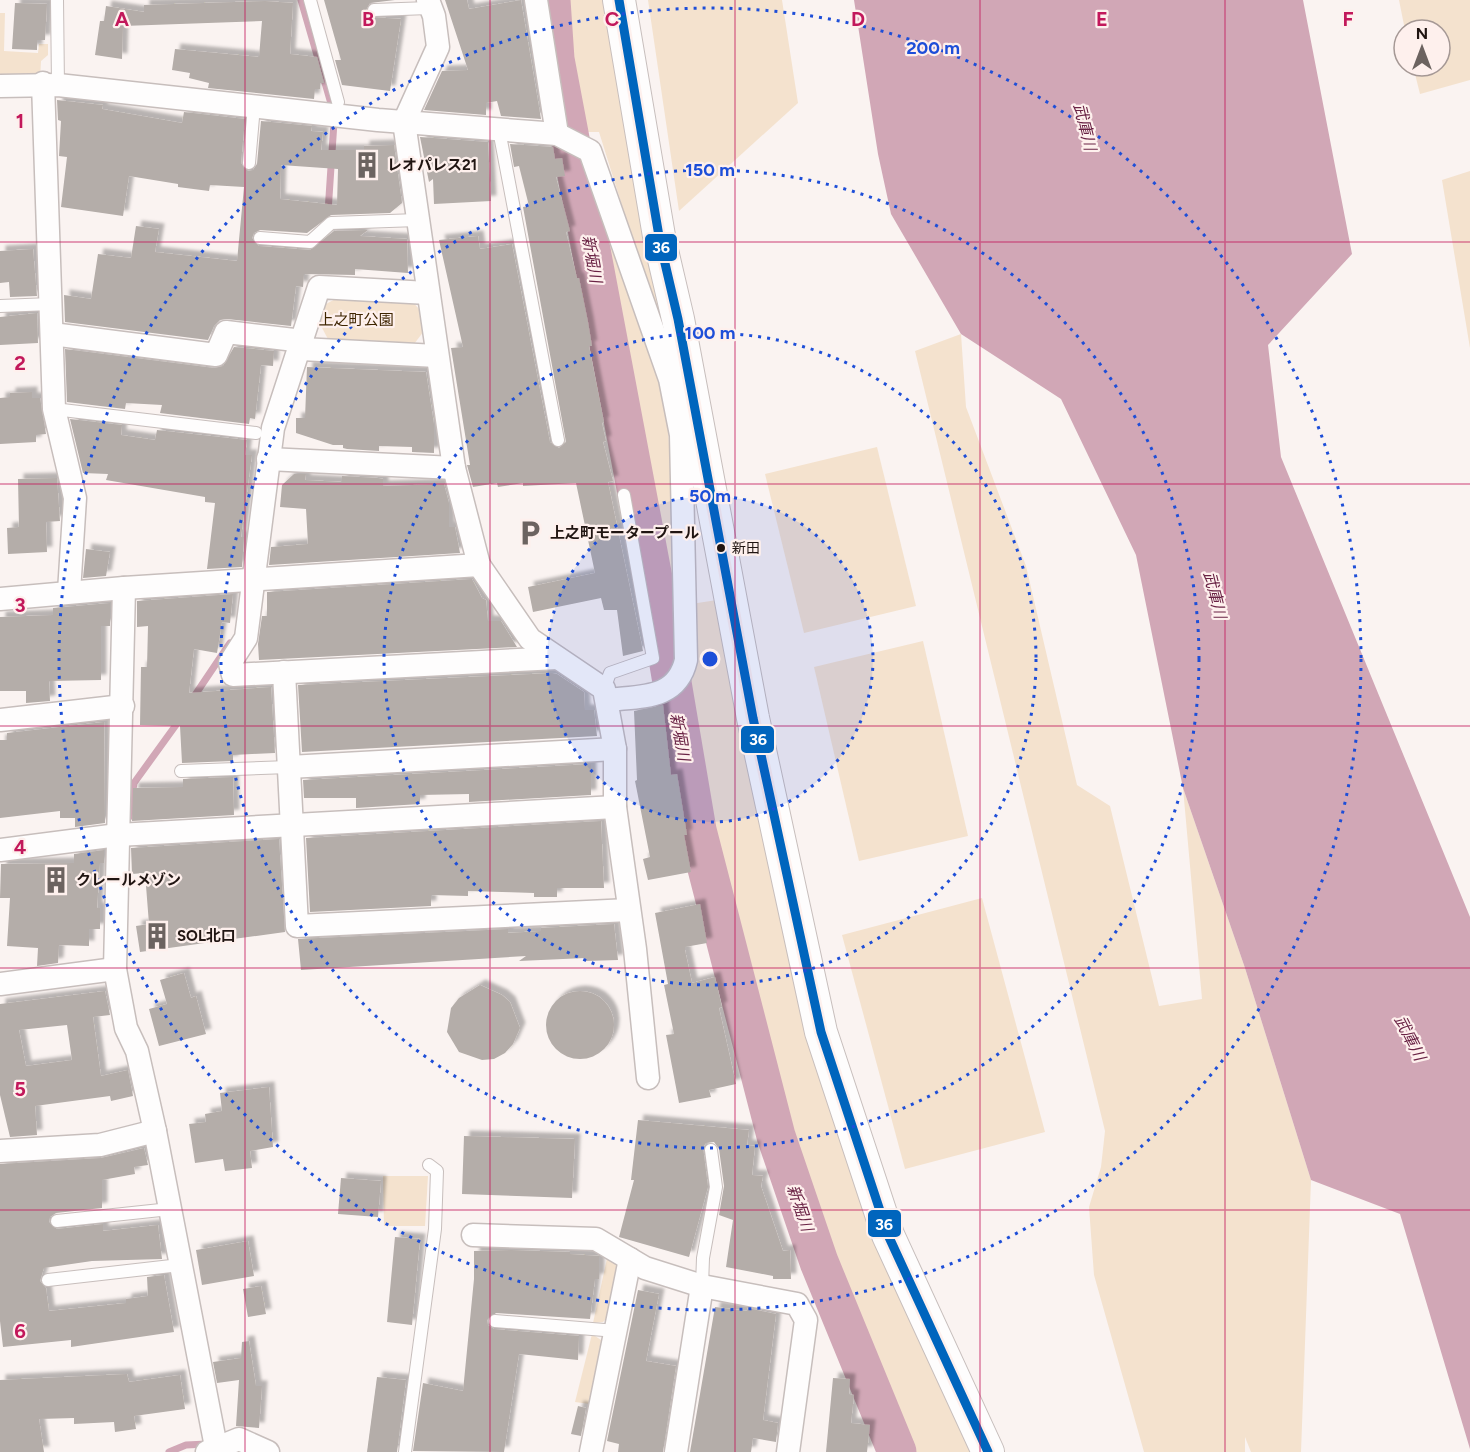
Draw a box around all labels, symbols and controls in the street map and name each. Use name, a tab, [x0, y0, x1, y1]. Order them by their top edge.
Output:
text: A	[115, 7, 130, 31]
text: B	[362, 7, 374, 31]
text: C	[605, 7, 619, 31]
text: D	[851, 7, 865, 31]
text: E	[1096, 7, 1108, 31]
text: F	[1342, 7, 1354, 31]
north arrow	[1392, 18, 1452, 78]
text: N	[1416, 24, 1428, 43]
text: 200 m	[906, 37, 960, 59]
water label: 武庫川	[1070, 101, 1101, 155]
text: 1	[16, 109, 24, 133]
building icon: レオパレス21	[352, 150, 382, 180]
place label: レオパレス21	[387, 156, 477, 174]
text: 150 m	[685, 159, 735, 181]
line badge: 36	[644, 233, 678, 262]
water label: 新堀川	[578, 234, 606, 286]
text: 36	[652, 238, 670, 257]
park label: 上之町公園	[318, 311, 394, 329]
text: 100 m	[685, 322, 735, 344]
text: 2	[14, 351, 26, 375]
text: 50 m	[689, 485, 731, 507]
parking icon: 上之町モータープール	[515, 518, 545, 548]
place label: 上之町モータープール	[550, 524, 699, 542]
place label: 新田	[732, 540, 760, 557]
marker: 新田	[715, 542, 727, 554]
water label: 武庫川	[1200, 569, 1231, 623]
text: 3	[14, 593, 26, 617]
centre of rings	[700, 649, 720, 669]
water label: 新堀川	[666, 712, 694, 764]
line badge: 36	[740, 725, 775, 754]
text: 36	[749, 730, 767, 749]
text: 4	[14, 835, 27, 859]
building icon: クレールメゾン	[41, 865, 71, 895]
place label: クレールメゾン	[76, 871, 181, 889]
building icon: SOL北口	[142, 921, 172, 951]
place label: SOL北口	[177, 927, 236, 945]
water label: 武庫川	[1391, 1012, 1430, 1065]
text: 5	[14, 1077, 26, 1101]
water label: 新堀川	[783, 1182, 817, 1236]
line badge: 36	[867, 1209, 902, 1238]
text: 36	[875, 1215, 893, 1234]
text: 6	[14, 1319, 26, 1343]

